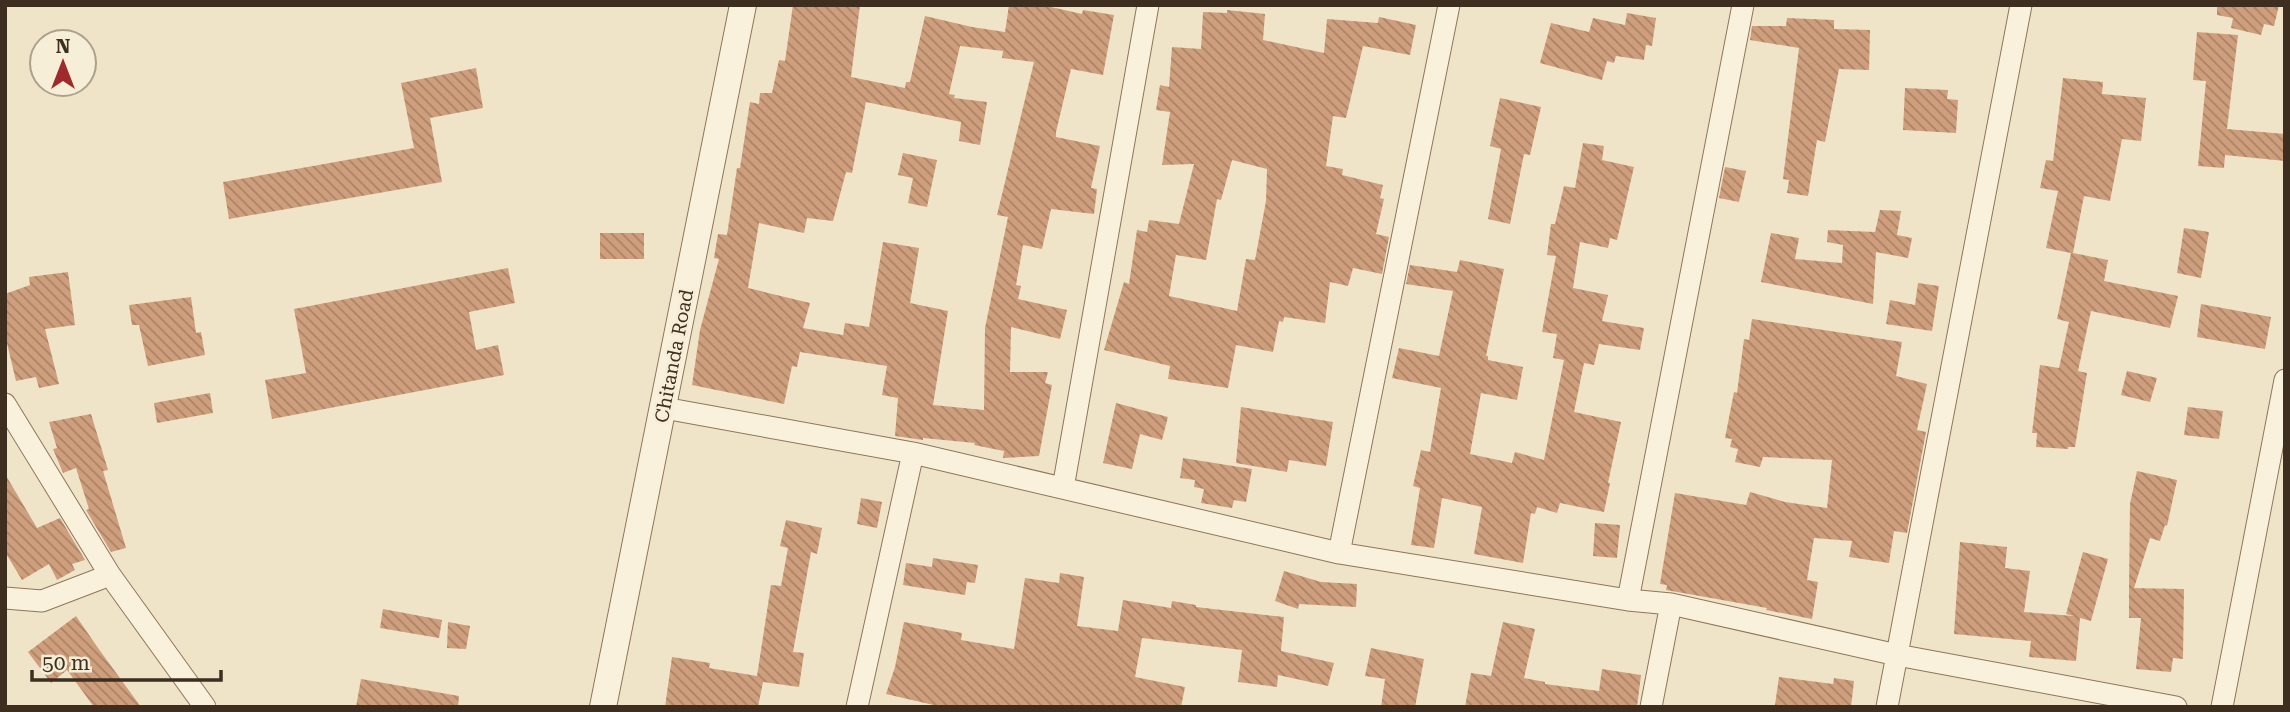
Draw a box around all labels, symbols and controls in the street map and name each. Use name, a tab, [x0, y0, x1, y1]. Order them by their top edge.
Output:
north arrow	[28, 28, 98, 98]
text: N	[56, 35, 71, 58]
street label: Chitanda Road	[650, 287, 698, 425]
scale bar	[32, 638, 220, 682]
text: 50 m	[42, 651, 90, 675]

